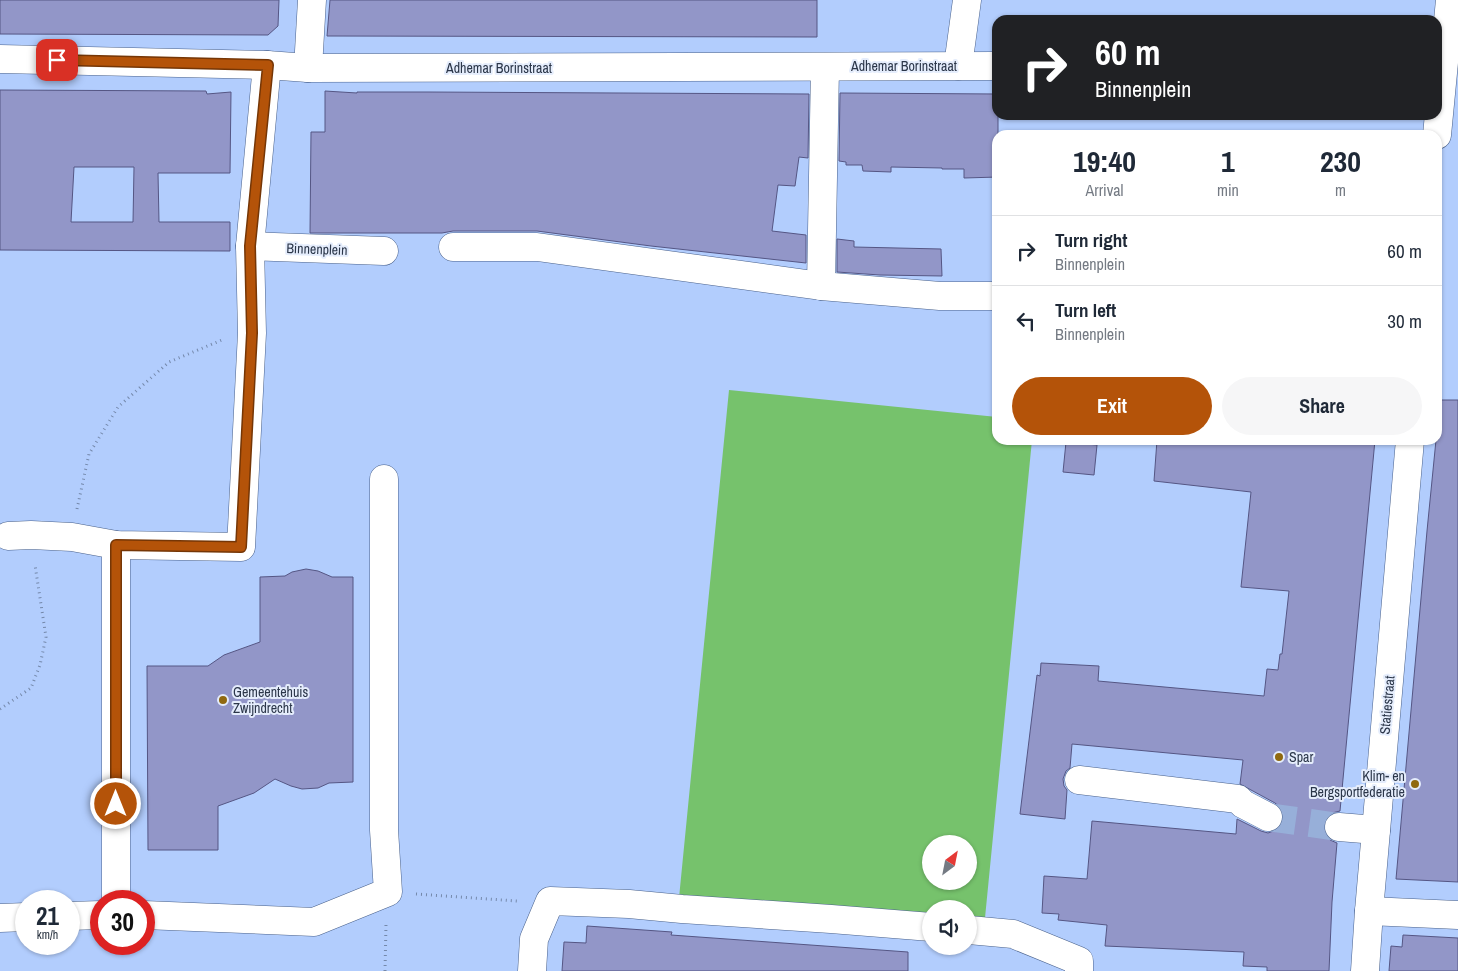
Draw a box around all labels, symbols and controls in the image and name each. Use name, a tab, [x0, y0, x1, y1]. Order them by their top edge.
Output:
text: 60 m	[1095, 29, 1160, 76]
icon: right	[1012, 35, 1077, 100]
pin	[36, 39, 78, 81]
icon: arrive	[43, 46, 71, 74]
street label: Adhemar Borinstraat	[850, 57, 957, 75]
street label: Adhemar Borinstraat	[445, 59, 552, 77]
text: Binnenplein	[1095, 74, 1191, 104]
text: 19:40	[1073, 141, 1136, 181]
text: 1	[1221, 141, 1235, 181]
text: 230	[1320, 141, 1361, 181]
text: Arrival	[1086, 179, 1123, 201]
text: min	[1217, 179, 1239, 201]
text: m	[1335, 179, 1346, 201]
text: Turn right	[1055, 227, 1127, 253]
icon: right	[1012, 237, 1040, 265]
text: 60 m	[1387, 238, 1422, 264]
street label: Binnenplein	[286, 239, 348, 259]
text: Binnenplein	[1055, 253, 1125, 275]
text: Turn left	[1055, 297, 1116, 323]
icon: left	[1012, 307, 1040, 335]
text: 30 m	[1387, 308, 1422, 334]
text: Binnenplein	[1055, 323, 1125, 345]
button: Exit	[1012, 377, 1212, 435]
button: Share	[1222, 377, 1422, 435]
street label: Statiestraat	[1375, 675, 1399, 735]
place label: Gemeentehuis Zwijndrecht	[233, 683, 309, 717]
marker: Gemeentehuis Zwijndrecht	[217, 694, 229, 706]
place label: Spar	[1289, 748, 1313, 766]
marker: Spar	[1273, 751, 1285, 763]
place label: Klim- en Bergsportfederatie	[1310, 767, 1405, 801]
position arrow	[89, 777, 141, 829]
marker: Klim- en Bergsportfederatie	[1409, 778, 1421, 790]
north arrow	[922, 835, 978, 890]
map controls	[922, 835, 977, 955]
speed limit sign: 30	[90, 890, 155, 955]
text: 21	[36, 899, 59, 933]
button: sound	[922, 900, 977, 955]
text: km/h	[37, 927, 58, 943]

